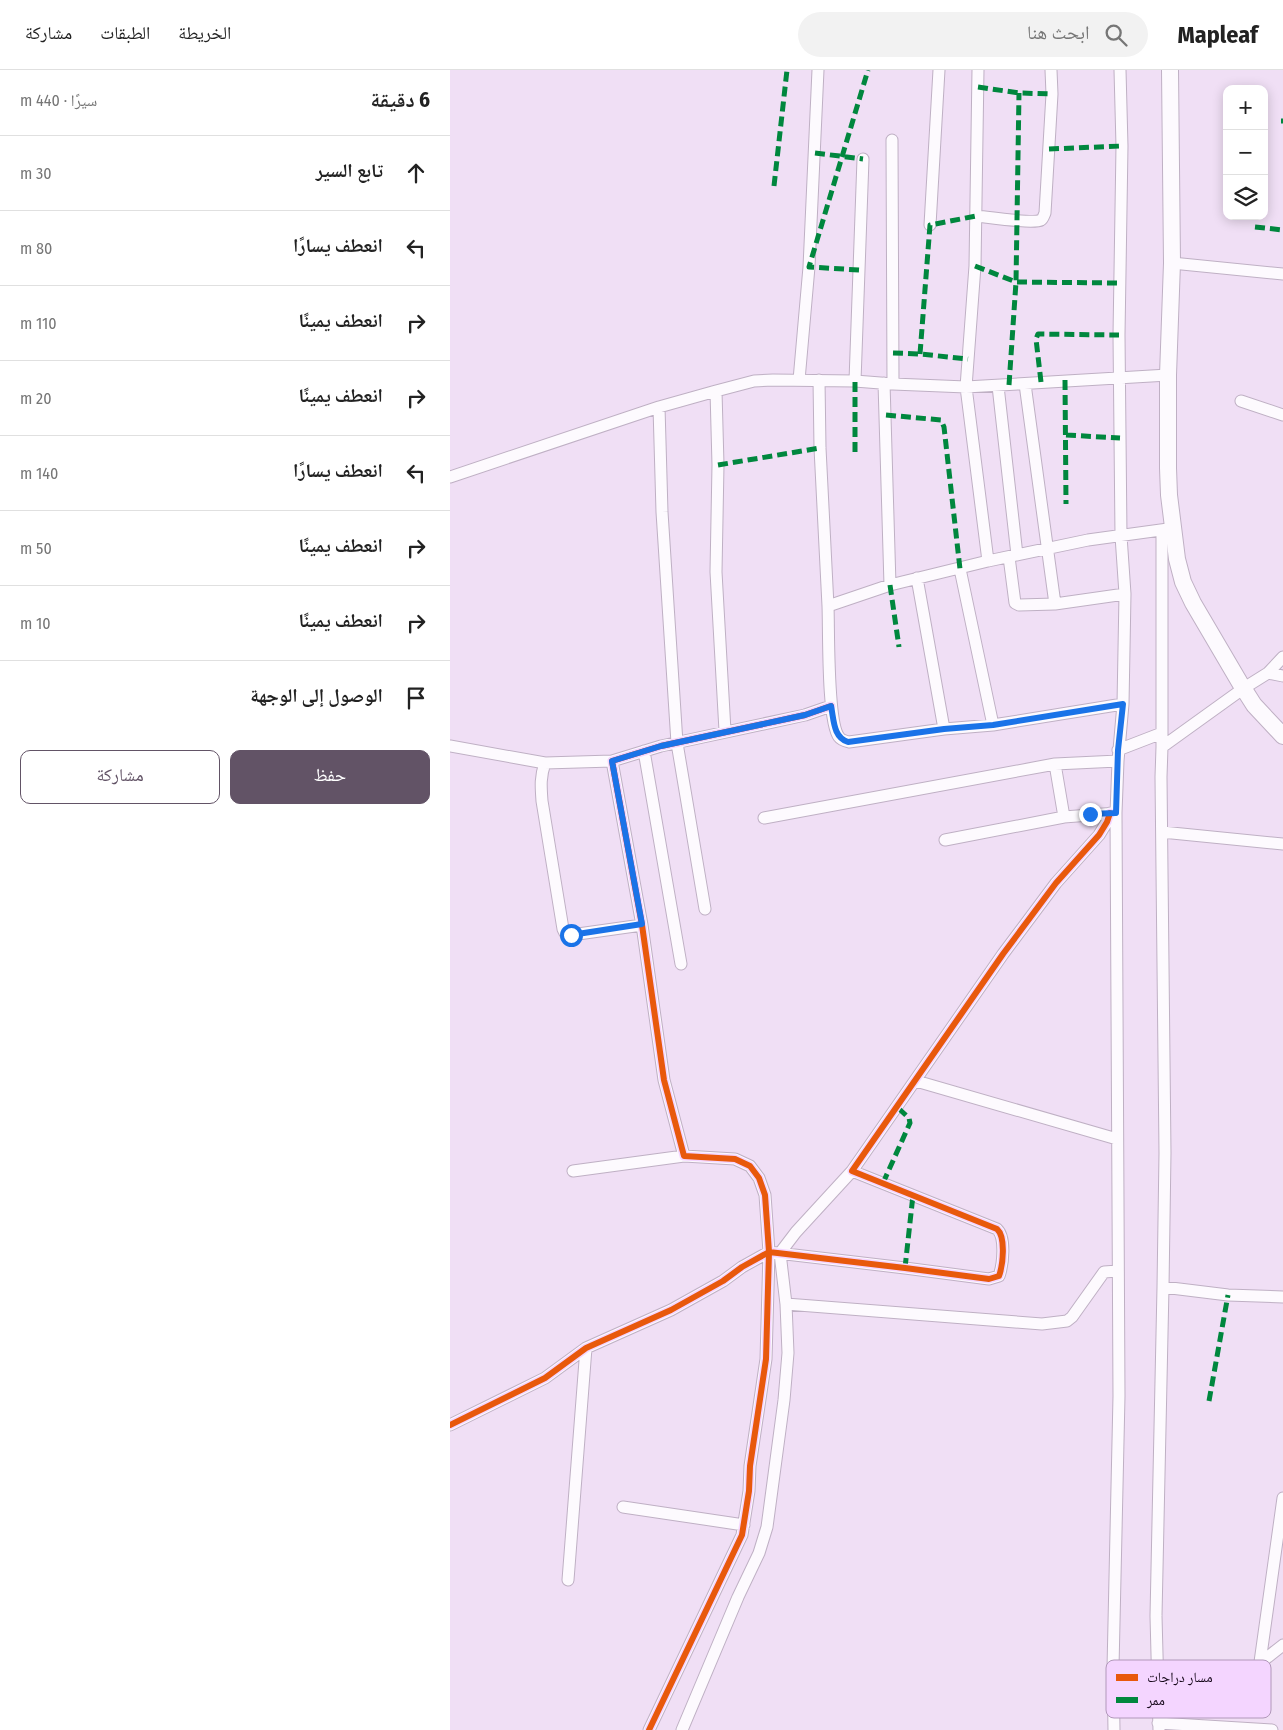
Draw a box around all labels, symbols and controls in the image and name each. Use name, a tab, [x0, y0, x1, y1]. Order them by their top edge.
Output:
search box	[798, 12, 1148, 57]
text: ابحث هنا	[1027, 21, 1090, 44]
icon: search	[1102, 21, 1130, 49]
text: Mapleaf	[1178, 21, 1258, 49]
text: مشاركة	[25, 22, 72, 44]
text: الطبقات	[100, 22, 150, 44]
text: الخريطة	[178, 22, 231, 44]
map controls	[1223, 85, 1268, 220]
button: +	[1223, 85, 1268, 130]
text: 6 دقيقة	[371, 87, 430, 113]
text: سيرًا · 440 m	[20, 91, 97, 110]
button: −	[1223, 130, 1268, 175]
text: تابع السير	[316, 159, 383, 182]
icon: ahead	[402, 159, 430, 187]
text: 30 m	[20, 164, 52, 183]
button: layers	[1223, 175, 1268, 220]
text: انعطف يسارًا	[293, 234, 383, 257]
icon: left	[402, 234, 430, 262]
text: 80 m	[20, 239, 52, 258]
text: انعطف يمينًا	[298, 309, 383, 332]
icon: right	[402, 309, 430, 337]
text: 110 m	[20, 314, 57, 333]
text: انعطف يمينًا	[298, 384, 383, 407]
icon: right	[402, 384, 430, 412]
text: 20 m	[20, 389, 51, 408]
text: انعطف يسارًا	[293, 459, 383, 482]
icon: left	[402, 459, 430, 487]
text: 140 m	[20, 464, 58, 483]
text: انعطف يمينًا	[298, 534, 383, 557]
icon: right	[402, 534, 430, 562]
text: 50 m	[20, 539, 52, 558]
text: انعطف يمينًا	[298, 609, 383, 632]
icon: right	[402, 609, 430, 637]
text: 10 m	[20, 614, 51, 633]
text: الوصول إلى الوجهة	[250, 684, 383, 707]
icon: arrive	[402, 684, 430, 712]
button: مشاركة	[20, 750, 220, 804]
button: حفظ	[230, 750, 430, 804]
route end	[1079, 803, 1102, 826]
route start	[560, 924, 583, 947]
legend	[1106, 1660, 1271, 1718]
text: مسار دراجات	[1147, 1669, 1213, 1686]
text: ممر	[1146, 1692, 1165, 1709]

